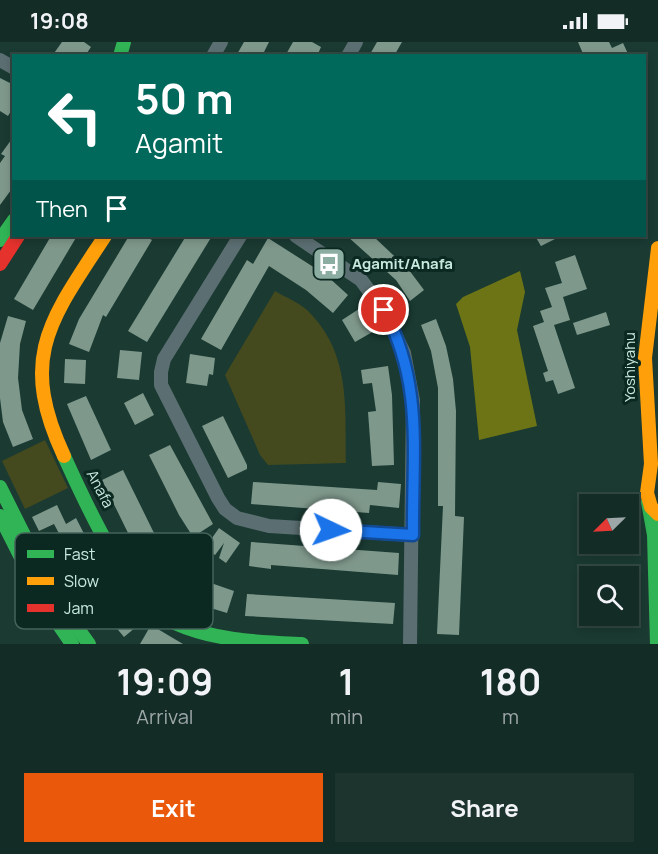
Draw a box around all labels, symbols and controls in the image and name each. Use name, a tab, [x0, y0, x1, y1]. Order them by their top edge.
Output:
text: 19:08	[30, 6, 89, 36]
text: 50 m	[135, 69, 233, 127]
icon: left	[36, 78, 114, 156]
text: Agamit	[135, 124, 223, 161]
icon: arrive	[100, 192, 133, 225]
text: Then	[36, 194, 88, 224]
bus stop icon: Agamit/Anafa	[311, 246, 347, 282]
place label: Agamit/Anafa	[352, 253, 453, 274]
pin	[358, 284, 409, 335]
icon: arrive	[367, 293, 400, 326]
street label: Yoshiyahu	[619, 332, 640, 402]
street label: Anafa	[82, 466, 119, 511]
north arrow	[579, 494, 639, 554]
map controls	[579, 494, 639, 626]
position arrow	[299, 498, 363, 562]
legend	[15, 533, 213, 629]
text: Fast	[64, 543, 95, 565]
button: search	[579, 566, 639, 626]
text: Slow	[64, 570, 99, 592]
text: Jam	[64, 597, 94, 619]
text: 19:09	[117, 657, 213, 706]
text: 1	[339, 657, 354, 706]
text: 180	[480, 657, 541, 706]
text: Arrival	[136, 703, 193, 730]
text: min	[330, 703, 363, 730]
text: m	[502, 703, 519, 730]
button: Exit	[24, 773, 323, 842]
button: Share	[335, 773, 634, 842]

